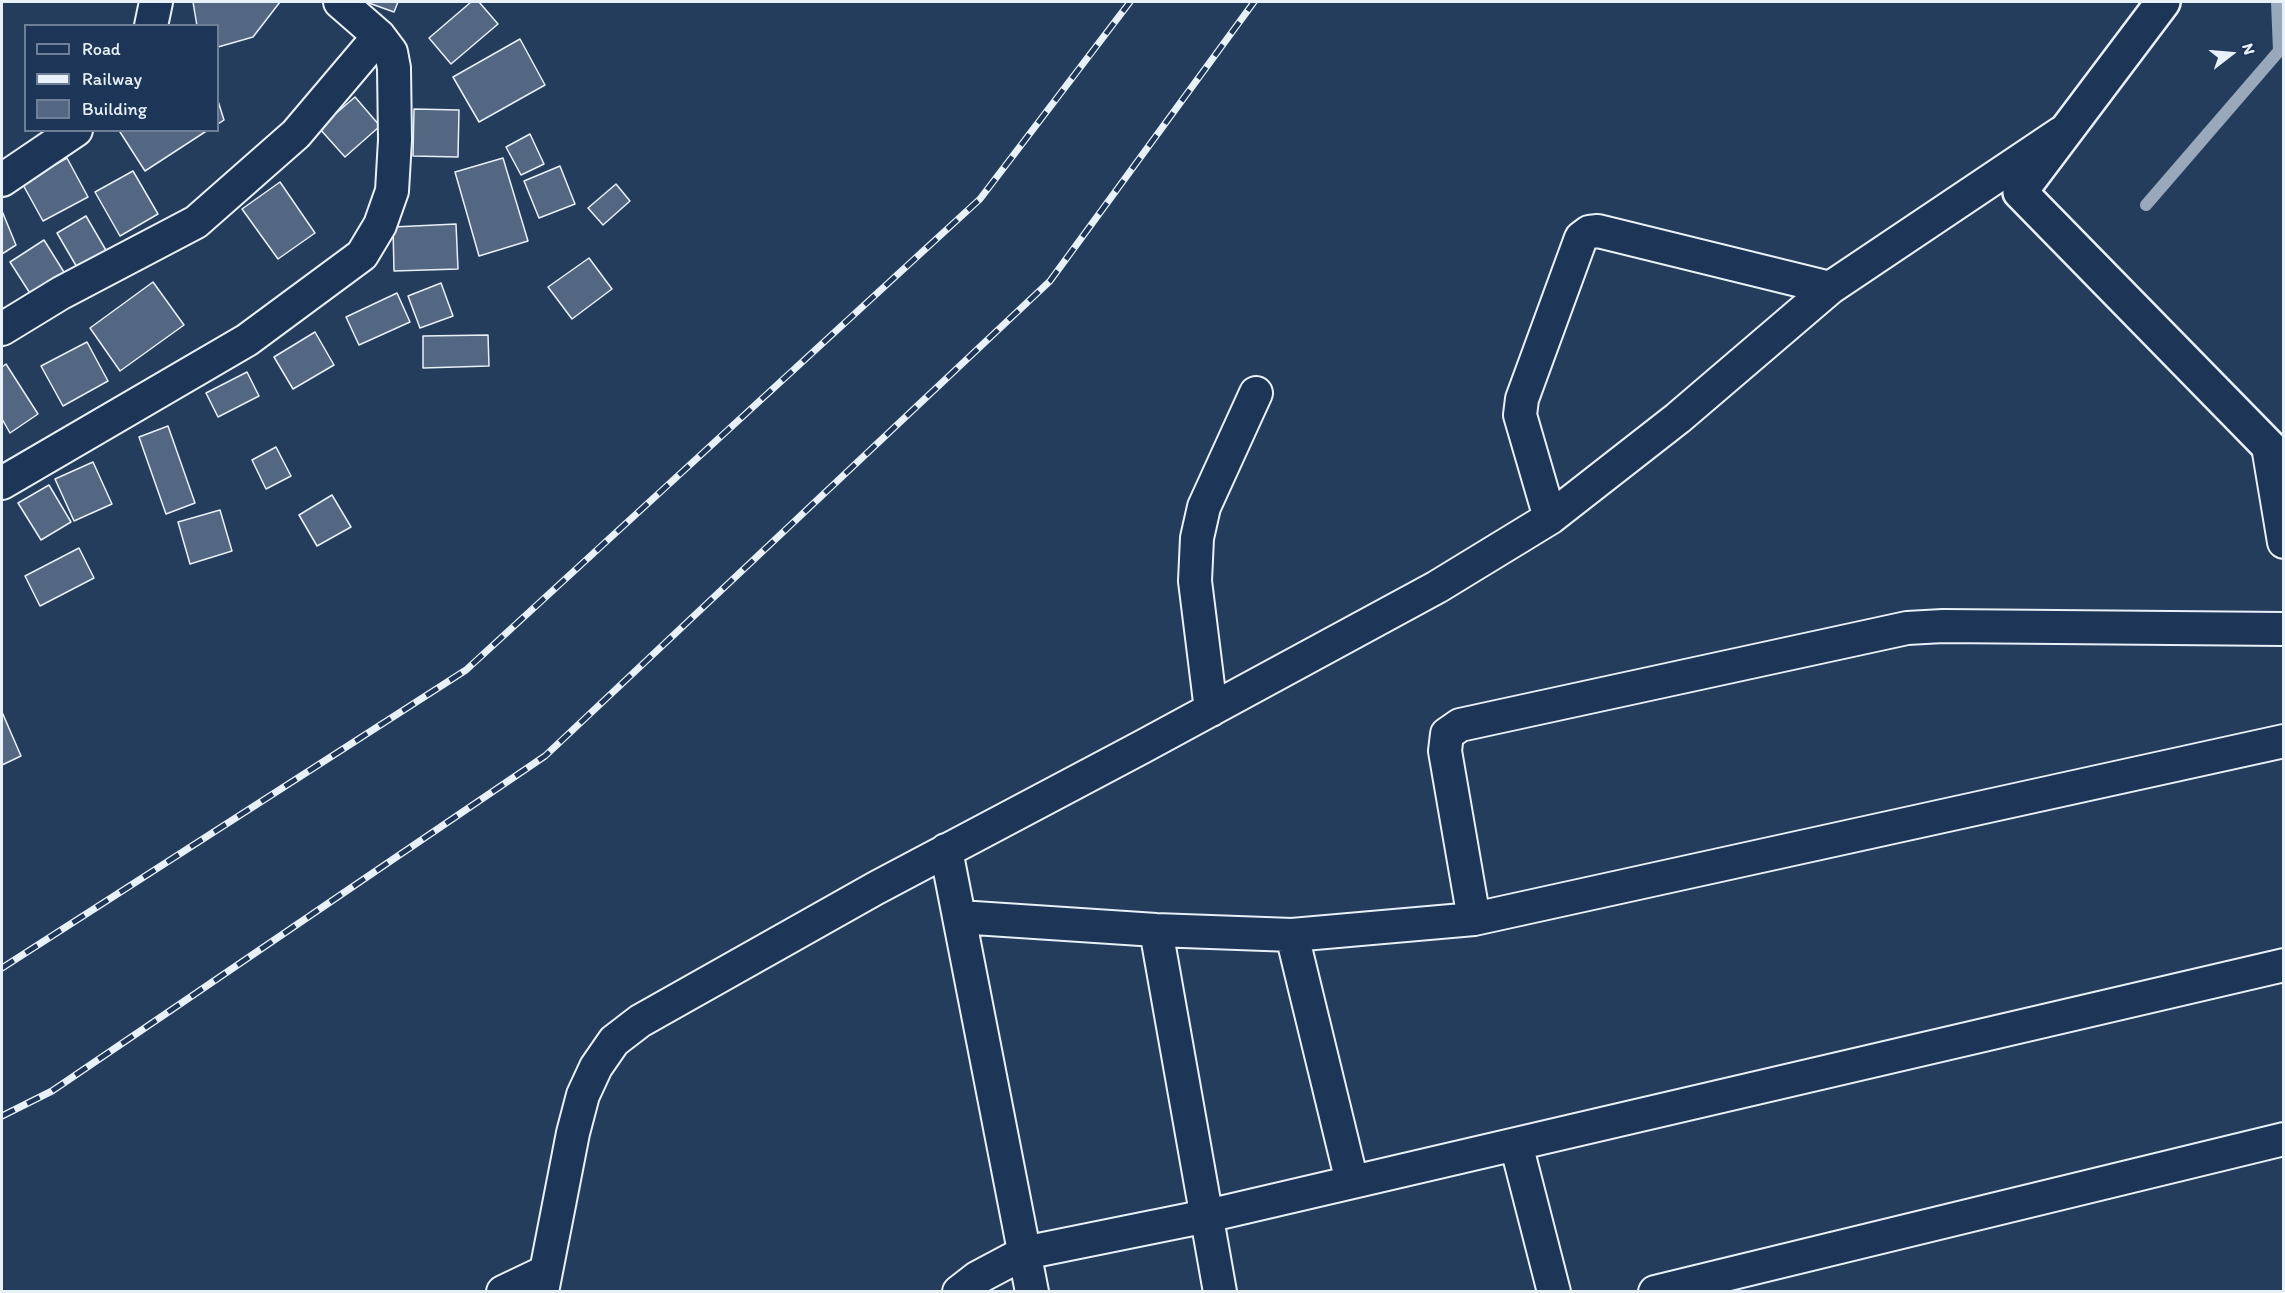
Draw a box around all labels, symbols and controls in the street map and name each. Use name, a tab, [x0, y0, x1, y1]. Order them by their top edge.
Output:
legend	[24, 24, 219, 132]
north arrow	[2201, 24, 2261, 84]
text: Road	[82, 38, 121, 60]
text: N	[2238, 41, 2259, 57]
text: Railway	[82, 68, 142, 90]
text: Building	[82, 98, 147, 120]

